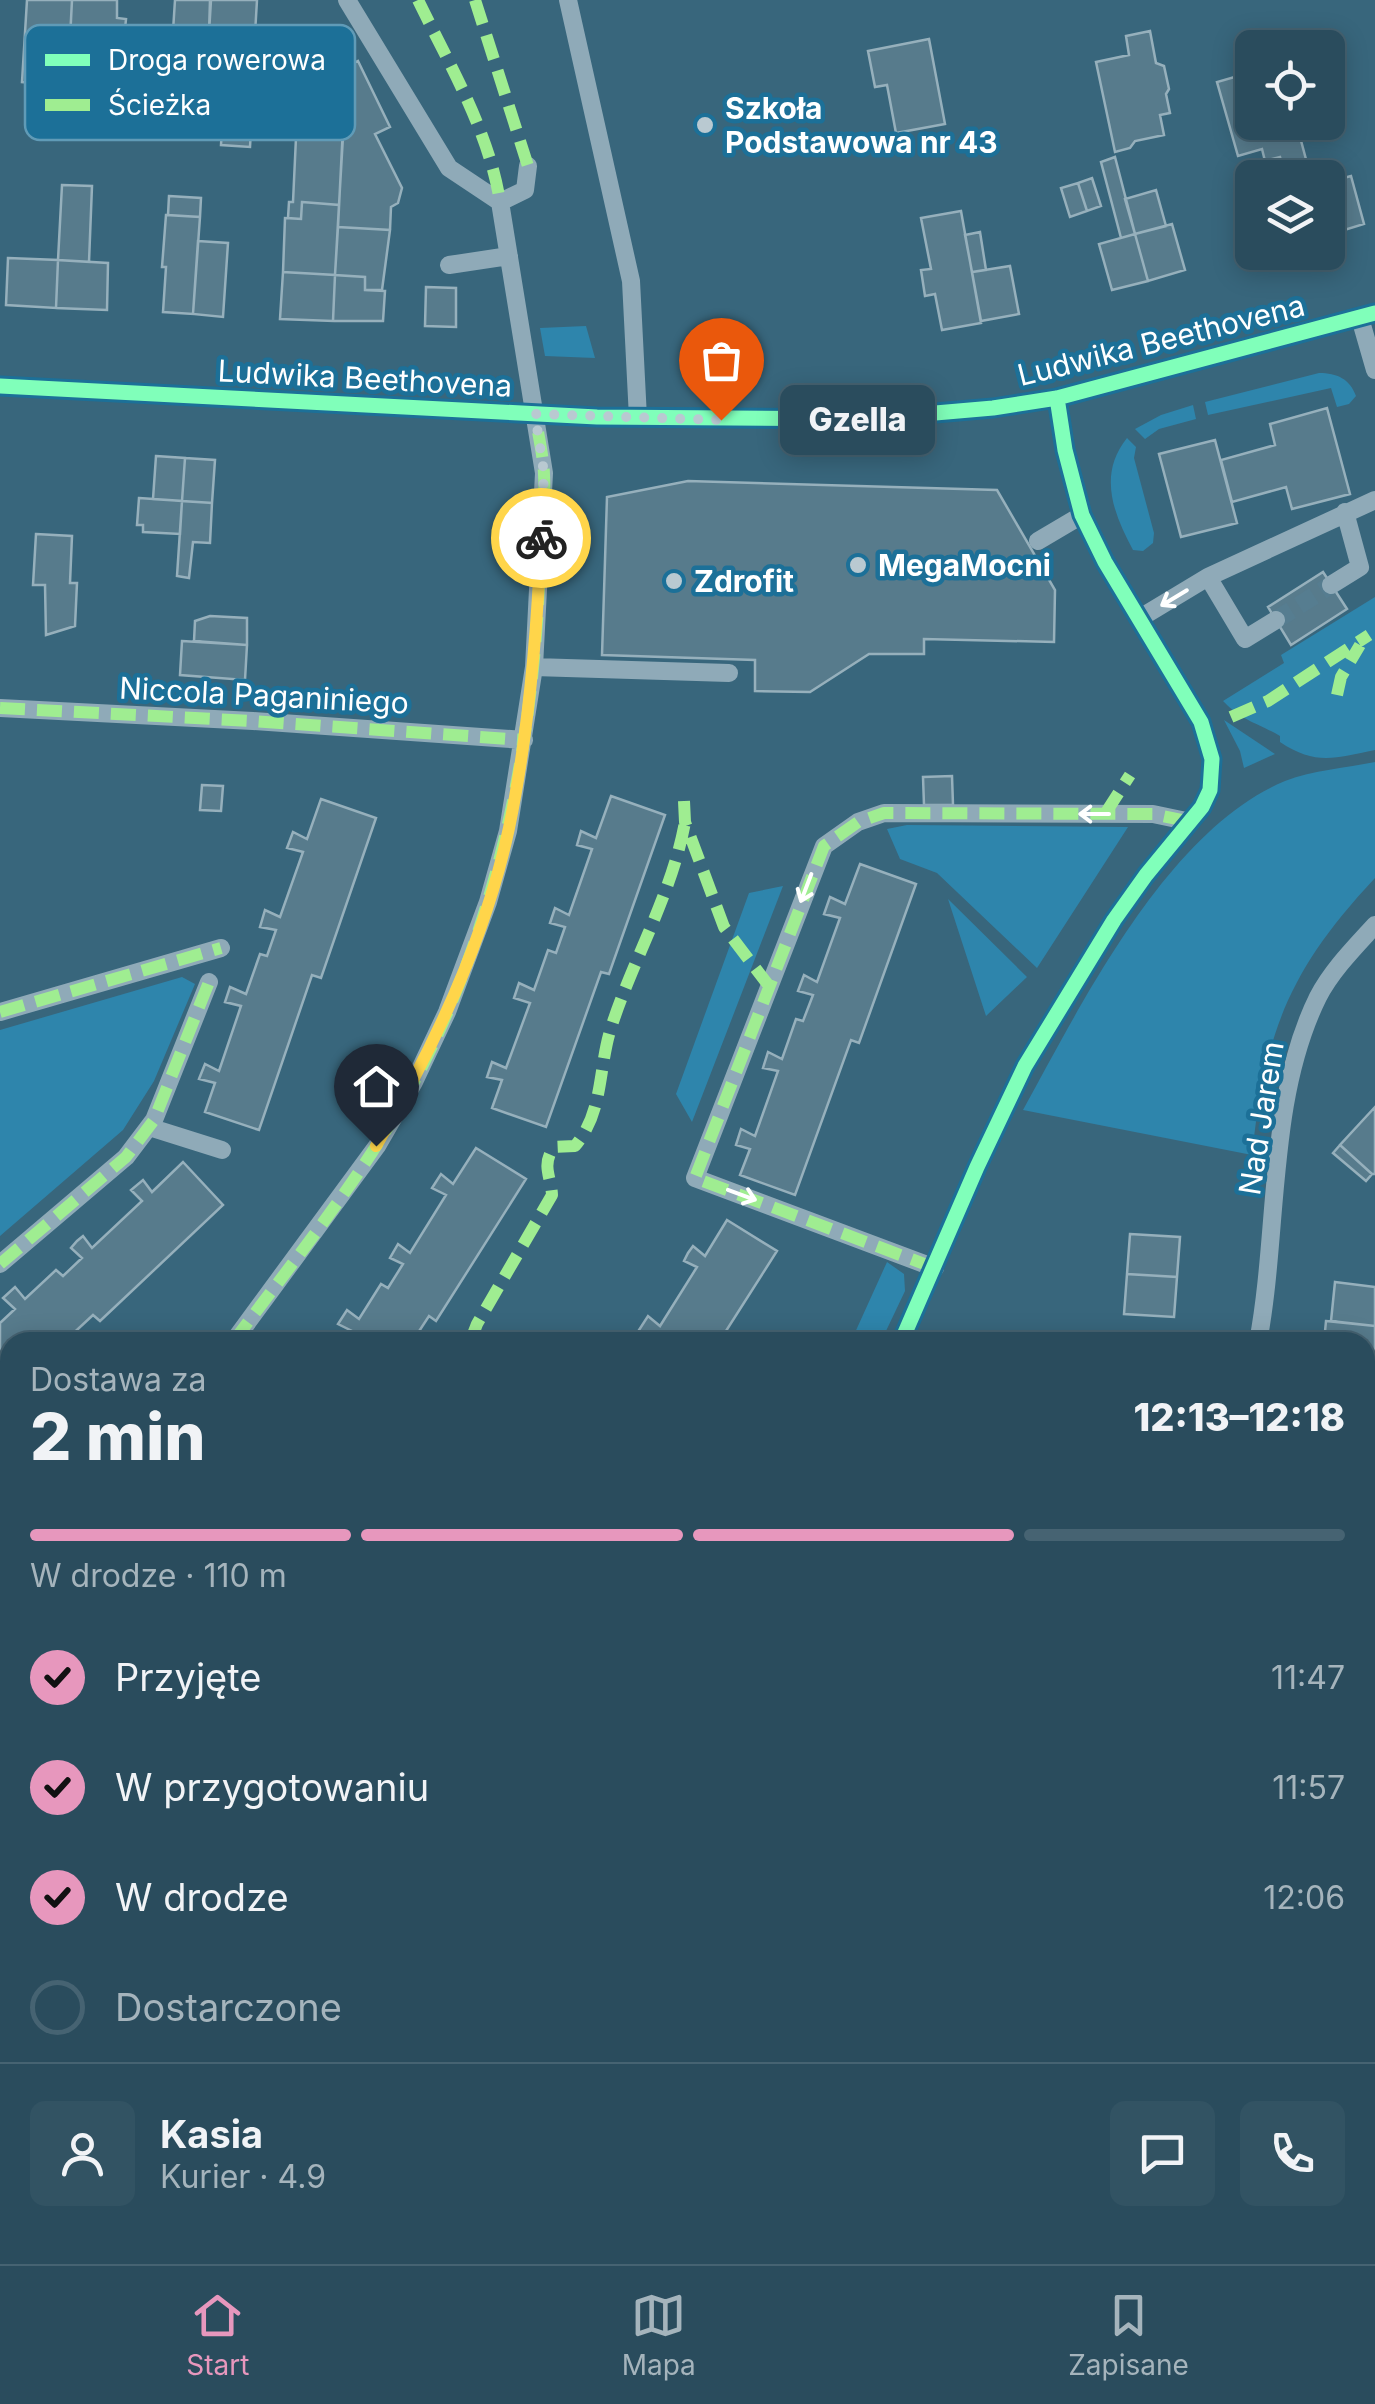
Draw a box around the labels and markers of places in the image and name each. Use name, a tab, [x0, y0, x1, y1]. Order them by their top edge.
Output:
place label: Szkoła Podstawowa nr 43	[725, 90, 998, 160]
marker: Szkoła Podstawowa nr 43	[694, 114, 716, 136]
pin	[679, 318, 764, 421]
callout: Gzella	[781, 385, 936, 455]
place label: MegaMocni	[878, 547, 1051, 583]
marker: MegaMocni	[847, 554, 869, 576]
place label: Zdrofit	[694, 563, 794, 599]
marker: Zdrofit	[663, 570, 685, 592]
pin	[334, 1044, 419, 1147]

